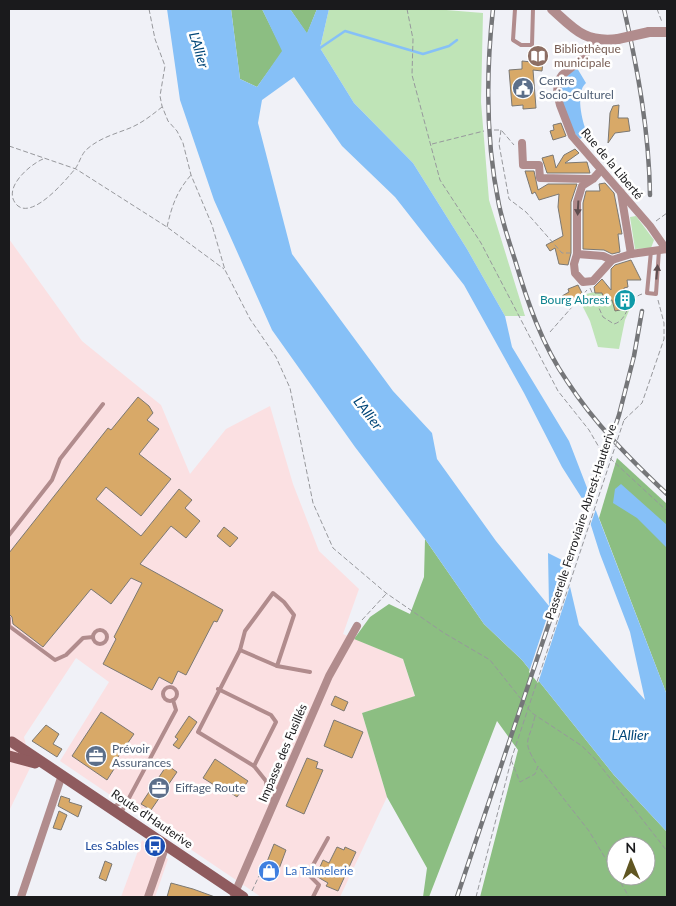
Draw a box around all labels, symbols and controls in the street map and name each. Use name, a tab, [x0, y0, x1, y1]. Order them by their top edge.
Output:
water label: L'Allier	[186, 30, 213, 70]
place label: Bibliothèque municipale	[554, 41, 621, 70]
library icon: Bibliothèque municipale	[526, 44, 550, 68]
place label: Centre Socio-Culturel	[539, 73, 614, 102]
public building icon: Centre Socio-Culturel	[511, 76, 535, 100]
street label: Rue de la Liberté	[578, 125, 647, 202]
one-way arrow	[573, 200, 581, 216]
one-way arrow	[654, 264, 662, 280]
building icon: Bourg Abrest	[613, 288, 637, 312]
place label: Bourg Abrest	[540, 292, 610, 307]
water label: L'Allier	[350, 393, 387, 433]
street label: Passerelle Ferroviaire Abrest-Hauterive	[542, 422, 619, 622]
street label: Impasse des Fusillés	[255, 701, 310, 804]
water label: L'Allier	[611, 726, 649, 743]
place label: Prévoir Assurances	[112, 741, 171, 770]
office icon: Prévoir Assurances	[84, 744, 108, 768]
office icon: Eiffage Route	[147, 776, 171, 800]
place label: Eiffage Route	[175, 780, 245, 795]
street label: Route d'Hauterive	[109, 786, 196, 851]
bus stop icon: Les Sables	[143, 834, 167, 858]
north arrow	[606, 836, 656, 886]
place label: Les Sables	[85, 838, 139, 853]
text: N	[625, 839, 636, 856]
shop icon: La Talmelerie	[257, 859, 281, 883]
place label: La Talmelerie	[285, 863, 353, 878]

